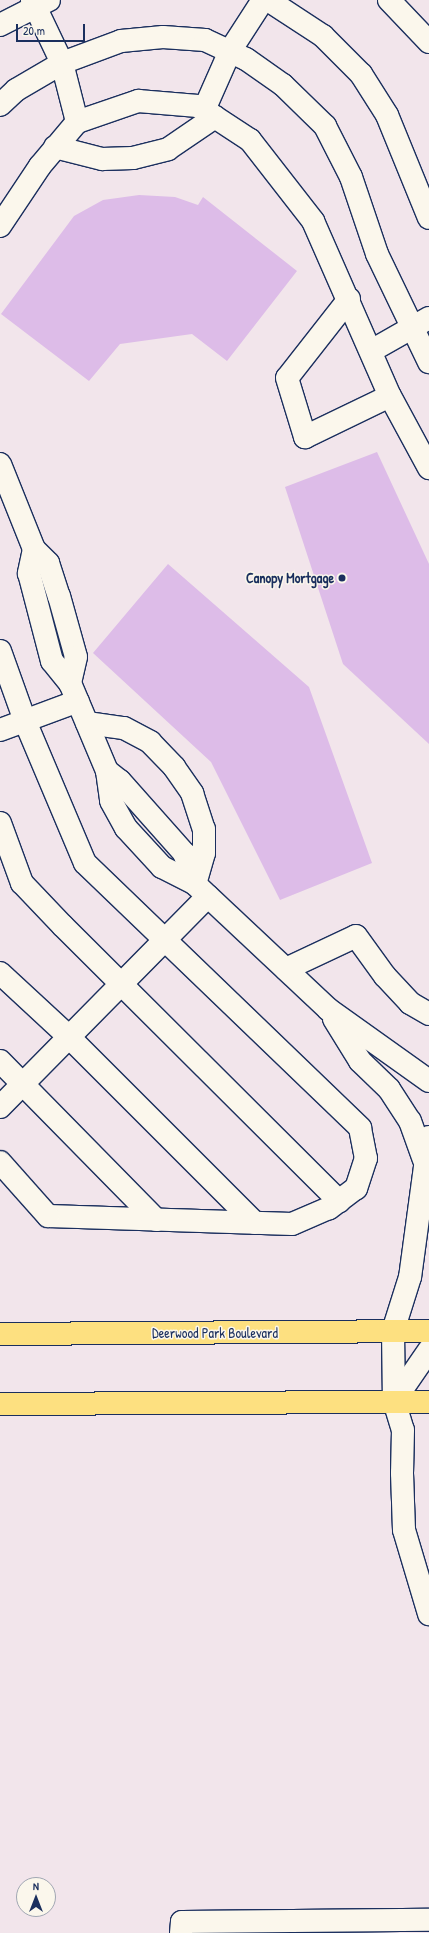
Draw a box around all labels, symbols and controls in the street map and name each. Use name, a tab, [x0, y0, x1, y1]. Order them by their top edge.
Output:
scale bar	[18, 16, 87, 42]
text: 20 m	[23, 22, 45, 39]
place label: Canopy Mortgage	[246, 570, 334, 586]
marker: Canopy Mortgage	[337, 573, 347, 583]
street label: Deerwood Park Boulevard	[152, 1325, 278, 1341]
north arrow	[16, 1877, 56, 1917]
text: N	[33, 1879, 39, 1893]

